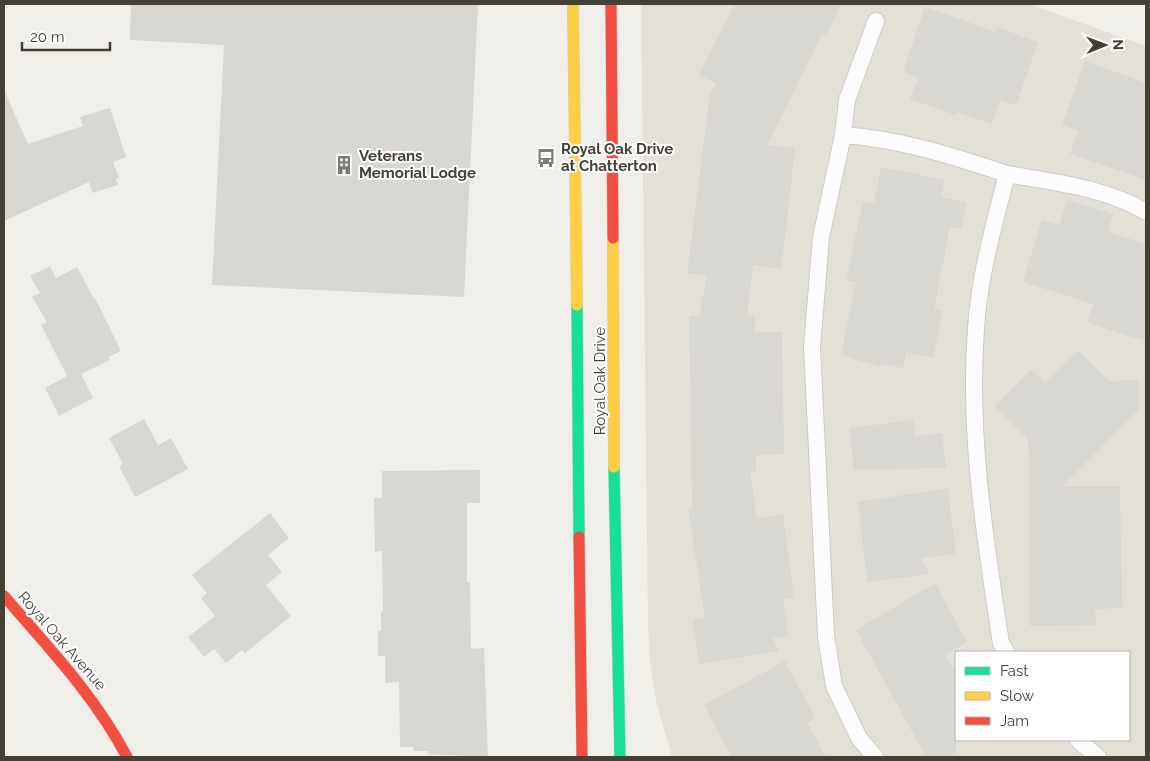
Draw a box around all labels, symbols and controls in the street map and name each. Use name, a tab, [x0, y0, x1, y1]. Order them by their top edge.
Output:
scale bar	[22, 20, 110, 52]
north arrow	[1080, 20, 1130, 70]
text: 20 m	[30, 28, 65, 46]
text: N	[1110, 39, 1126, 50]
place label: Royal Oak Drive at Chatterton	[561, 140, 673, 175]
place label: Veterans Memorial Lodge	[359, 147, 476, 182]
bus stop icon: Royal Oak Drive at Chatterton	[535, 147, 557, 169]
building icon: Veterans Memorial Lodge	[333, 154, 355, 176]
street label: Royal Oak Drive	[591, 326, 609, 435]
street label: Royal Oak Avenue	[14, 588, 110, 694]
legend	[955, 651, 1130, 741]
text: Fast	[1000, 662, 1028, 680]
text: Slow	[1000, 687, 1034, 705]
text: Jam	[1000, 712, 1029, 730]

